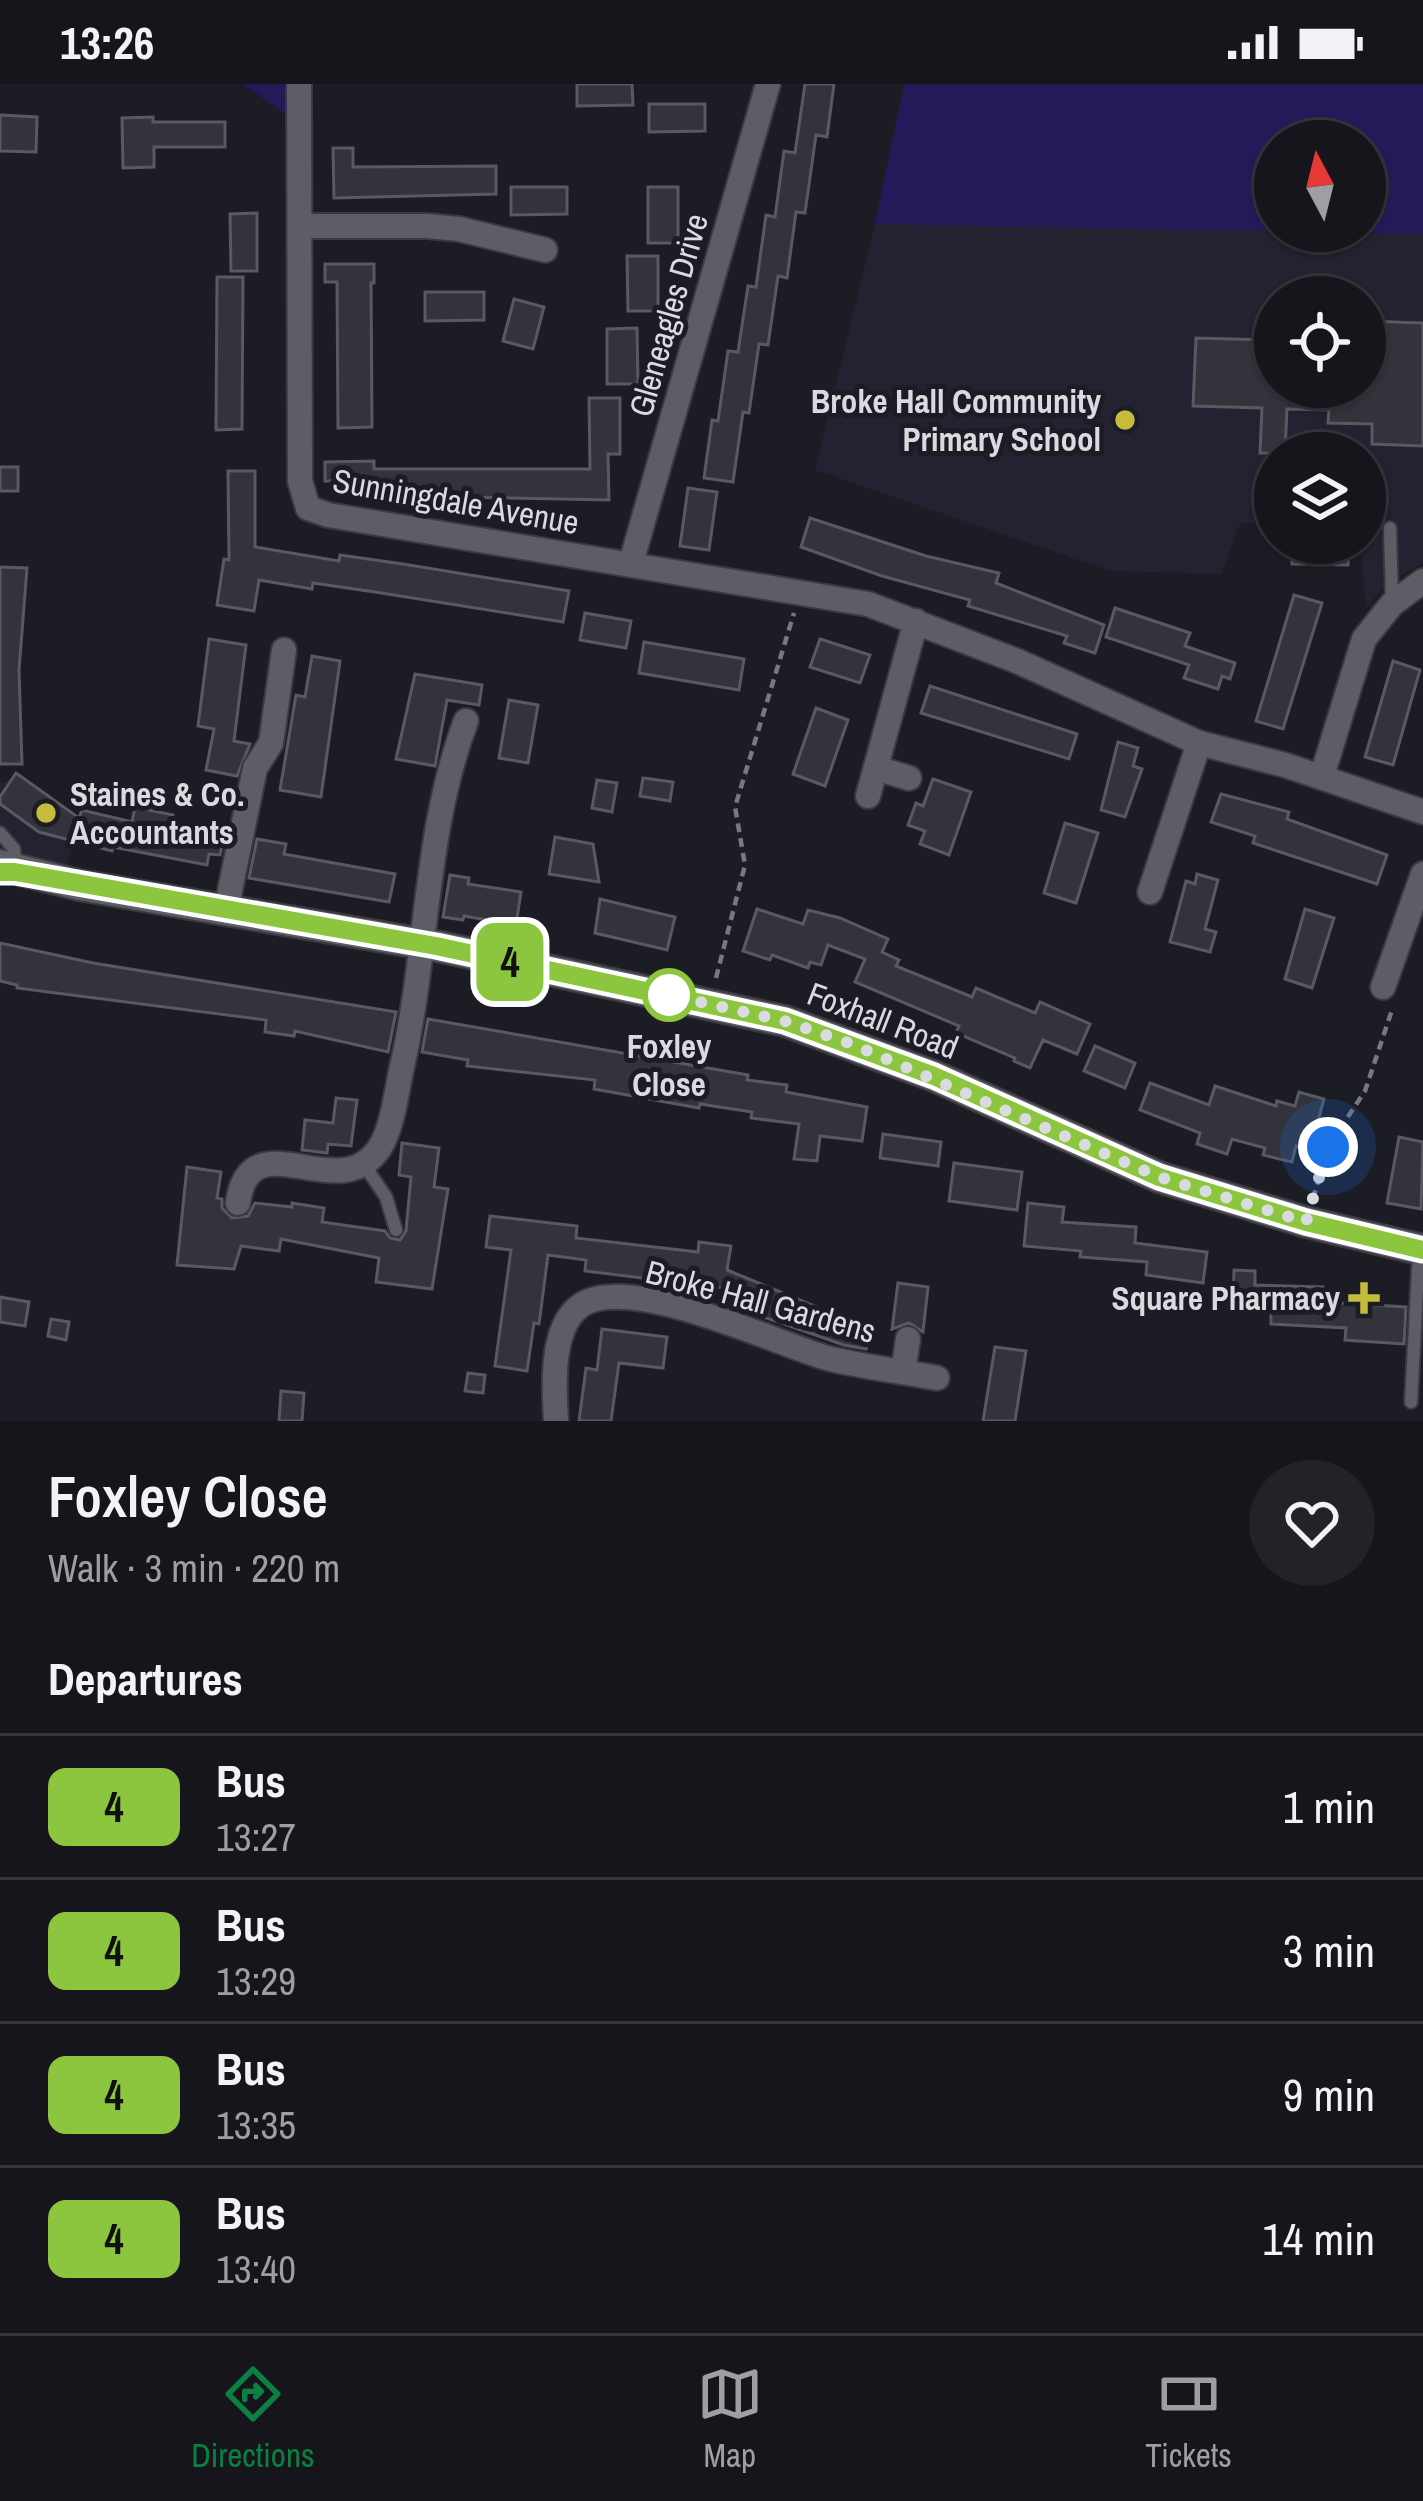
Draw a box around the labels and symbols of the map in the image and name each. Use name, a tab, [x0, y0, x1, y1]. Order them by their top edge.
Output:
north arrow	[1254, 120, 1386, 252]
street label: Gleneagles Drive	[618, 208, 718, 422]
place label: Broke Hall Community Primary School	[811, 379, 1101, 461]
marker: Broke Hall Community Primary School	[1112, 407, 1138, 433]
street label: Sunningdale Avenue	[329, 458, 583, 544]
place label: Staines & Co. Accountants	[70, 772, 244, 854]
marker: Staines & Co. Accountants	[33, 800, 59, 826]
line badge: 4	[471, 923, 549, 1001]
marker: Foxley Close	[644, 970, 694, 1020]
street label: Foxhall Road	[801, 971, 965, 1069]
place label: Foxley Close	[627, 1024, 711, 1106]
your location	[1298, 1117, 1358, 1177]
street label: Broke Hall Gardens	[641, 1249, 881, 1353]
place label: Square Pharmacy	[1111, 1276, 1340, 1320]
marker: Square Pharmacy	[1351, 1285, 1377, 1311]

